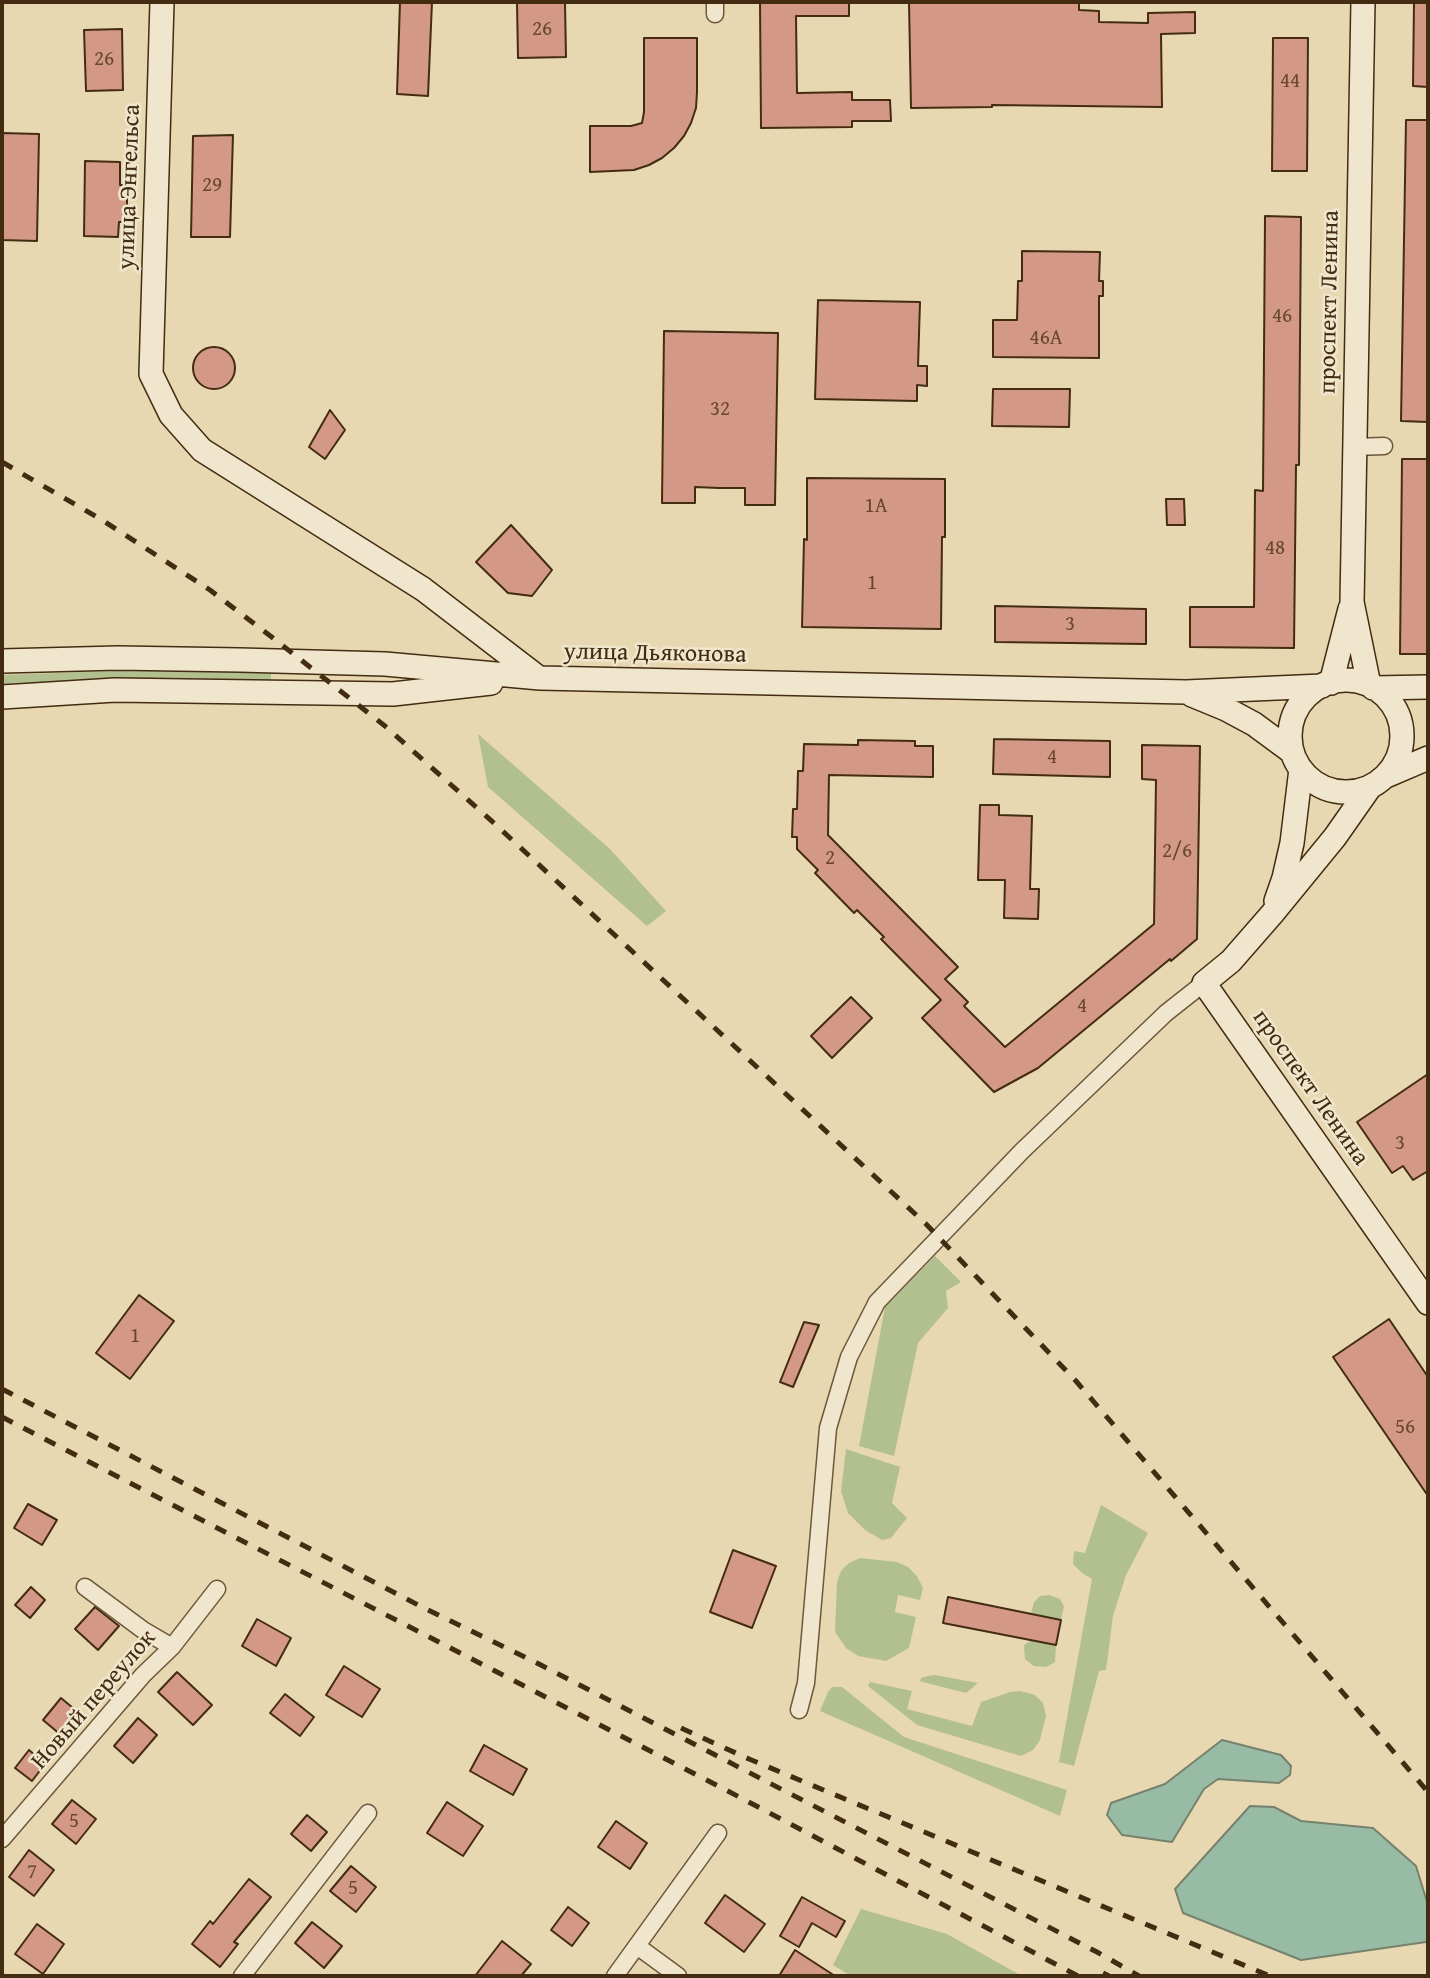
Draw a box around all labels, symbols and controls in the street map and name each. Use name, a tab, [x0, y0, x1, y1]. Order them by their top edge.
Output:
house number: 26	[532, 17, 552, 43]
house number: 26	[94, 47, 114, 73]
house number: 44	[1280, 69, 1300, 95]
street label: улица Энгельса	[113, 104, 147, 270]
house number: 29	[202, 173, 222, 199]
street label: проспект Ленина	[1314, 210, 1346, 394]
house number: 46	[1272, 304, 1292, 330]
house number: 46А	[1030, 326, 1062, 352]
house number: 32	[710, 397, 730, 423]
house number: 1А	[865, 494, 887, 520]
house number: 48	[1265, 536, 1285, 562]
house number: 1	[867, 571, 877, 597]
house number: 3	[1065, 612, 1075, 638]
street label: улица Дьяконова	[563, 638, 747, 670]
house number: 4	[1047, 745, 1057, 771]
house number: 2/6	[1162, 839, 1192, 865]
house number: 2	[825, 846, 835, 872]
house number: 4	[1077, 994, 1087, 1020]
street label: проспект Ленина	[1246, 1005, 1374, 1171]
house number: 3	[1395, 1131, 1405, 1157]
house number: 1	[130, 1324, 140, 1350]
house number: 56	[1395, 1415, 1415, 1441]
street label: Новый переулок	[26, 1624, 162, 1776]
house number: 5	[69, 1809, 79, 1835]
house number: 7	[27, 1860, 37, 1886]
house number: 5	[348, 1876, 358, 1902]

